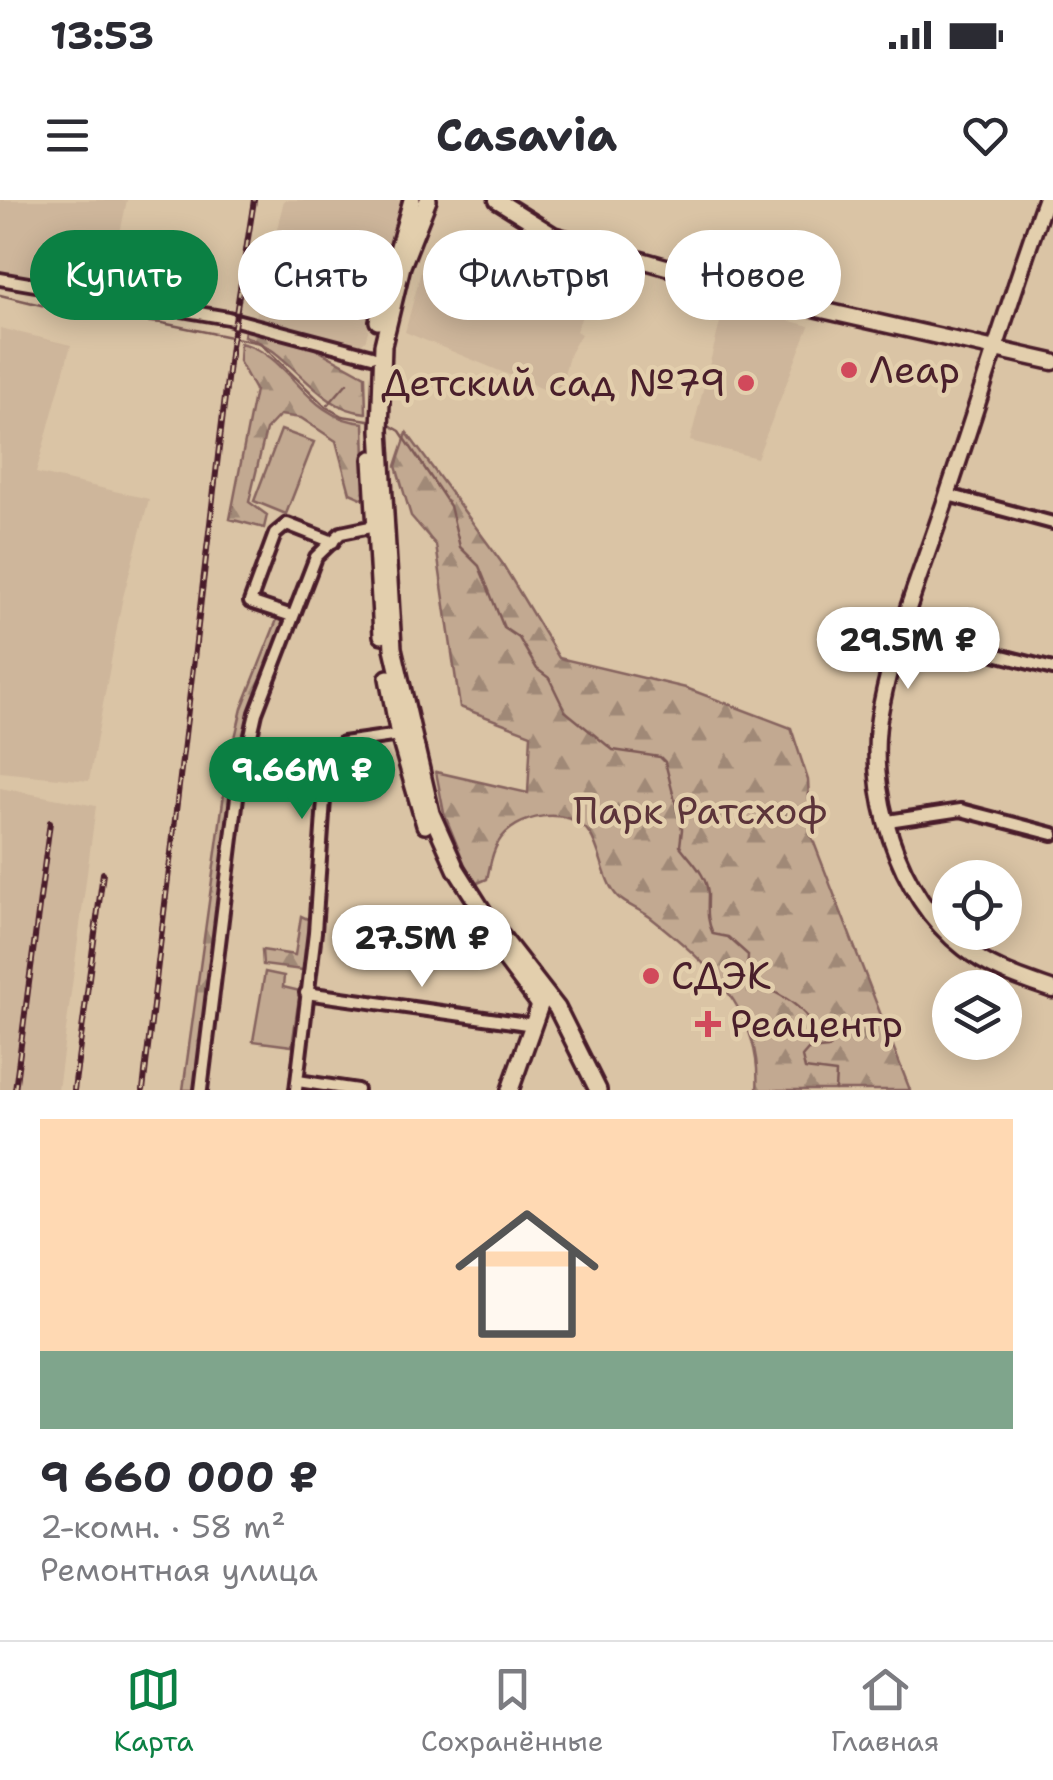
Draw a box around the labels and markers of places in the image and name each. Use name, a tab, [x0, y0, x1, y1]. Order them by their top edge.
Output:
place label: Леар	[869, 344, 960, 395]
place label: Детский сад №79	[381, 357, 726, 408]
marker: Леар	[838, 359, 860, 381]
marker: Детский сад №79	[735, 372, 757, 394]
pin: 29.5M ₽	[816, 607, 1000, 692]
pin: 9.66M ₽	[210, 737, 394, 822]
pin: 27.5M ₽	[330, 905, 514, 990]
place label: СДЭК	[671, 950, 771, 1001]
marker: СДЭК	[640, 965, 662, 987]
place label: Реацентр	[730, 998, 903, 1049]
marker: Реацентр	[695, 1011, 721, 1037]

